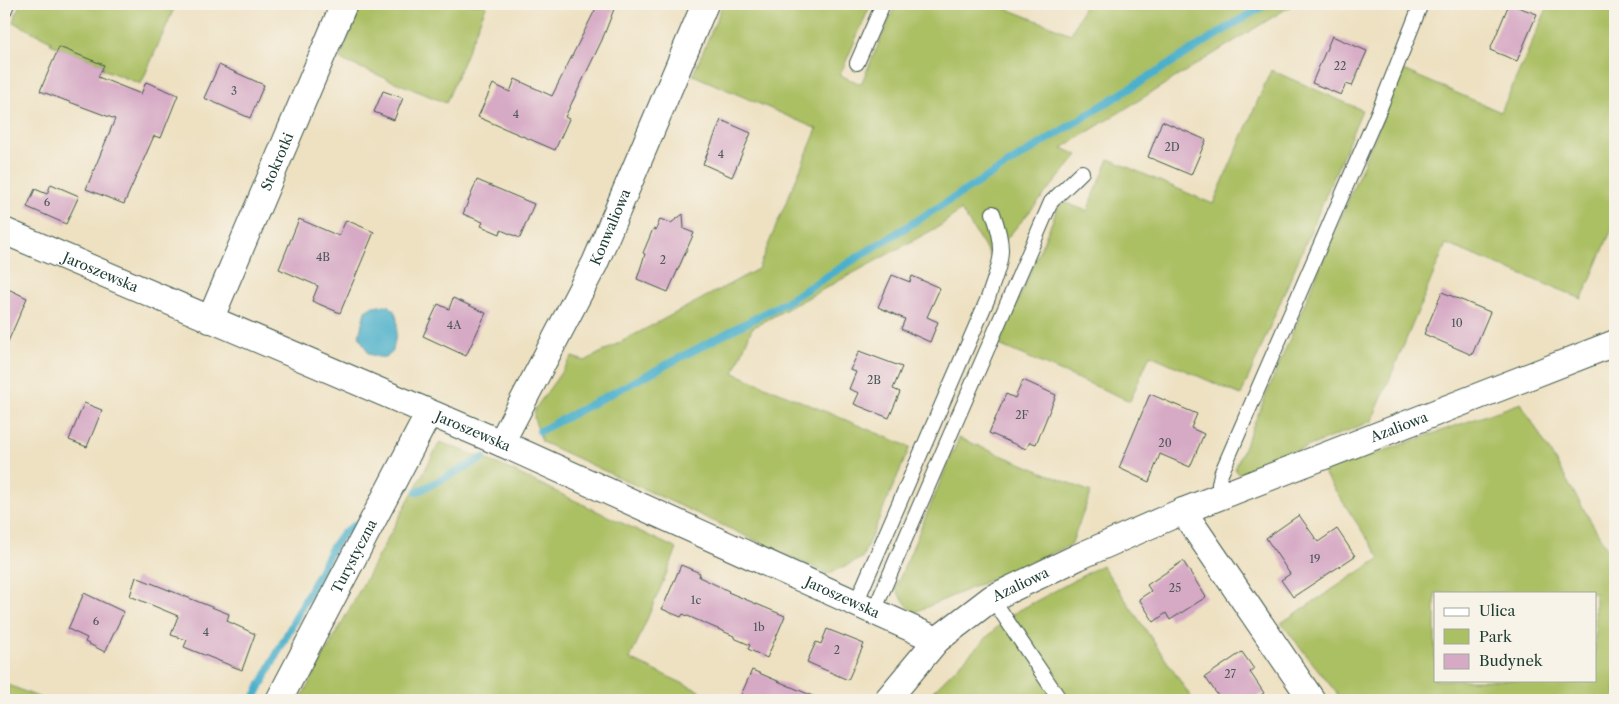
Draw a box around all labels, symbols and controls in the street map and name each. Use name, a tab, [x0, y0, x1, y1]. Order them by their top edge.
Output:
house number: 22	[1334, 59, 1346, 73]
house number: 3	[231, 84, 237, 98]
house number: 4	[513, 107, 519, 121]
street label: Stokrotki	[257, 130, 297, 194]
house number: 2D	[1164, 140, 1180, 154]
house number: 4	[718, 147, 724, 161]
street label: Konwaliowa	[586, 186, 635, 268]
house number: 6	[44, 195, 51, 209]
street label: Jaroszewska	[58, 247, 142, 296]
house number: 4B	[316, 250, 330, 264]
house number: 2	[660, 253, 666, 267]
house number: 10	[1451, 316, 1463, 330]
house number: 4A	[447, 318, 462, 332]
house number: 2B	[867, 373, 881, 387]
street label: Jaroszewska	[431, 406, 514, 455]
street label: Azaliowa	[1367, 407, 1431, 447]
house number: 2F	[1015, 408, 1029, 422]
house number: 20	[1158, 436, 1172, 450]
street label: Turystyczna	[327, 516, 381, 597]
house number: 19	[1309, 552, 1321, 566]
street label: Azaliowa	[989, 563, 1052, 606]
street label: Jaroszewska	[800, 572, 883, 622]
house number: 25	[1169, 581, 1181, 595]
legend	[1434, 592, 1596, 682]
house number: 1c	[691, 593, 701, 607]
text: Ulica	[1479, 601, 1515, 620]
house number: 6	[93, 614, 100, 628]
house number: 1b	[753, 620, 765, 634]
house number: 4	[203, 625, 209, 639]
text: Park	[1479, 627, 1513, 646]
house number: 2	[834, 643, 840, 657]
text: Budynek	[1479, 651, 1544, 670]
house number: 27	[1224, 667, 1236, 681]

